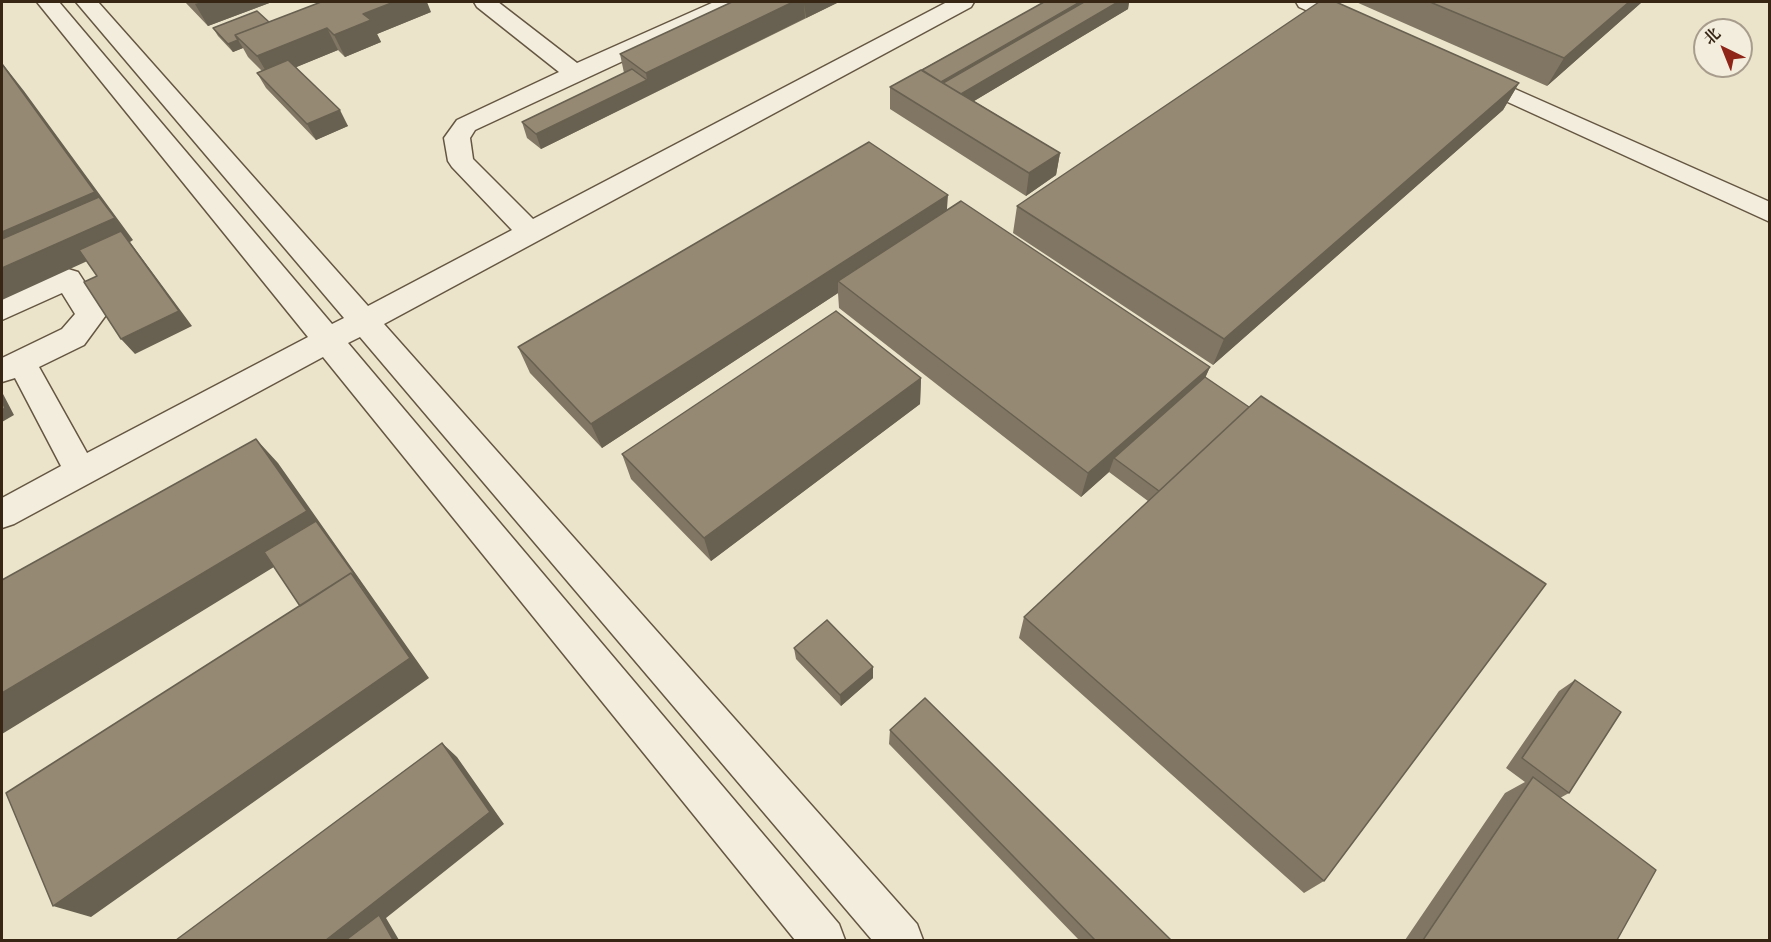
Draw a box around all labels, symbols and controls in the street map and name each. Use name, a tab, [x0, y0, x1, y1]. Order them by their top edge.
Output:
north arrow	[1693, 18, 1753, 78]
text: 北	[1699, 23, 1725, 50]

